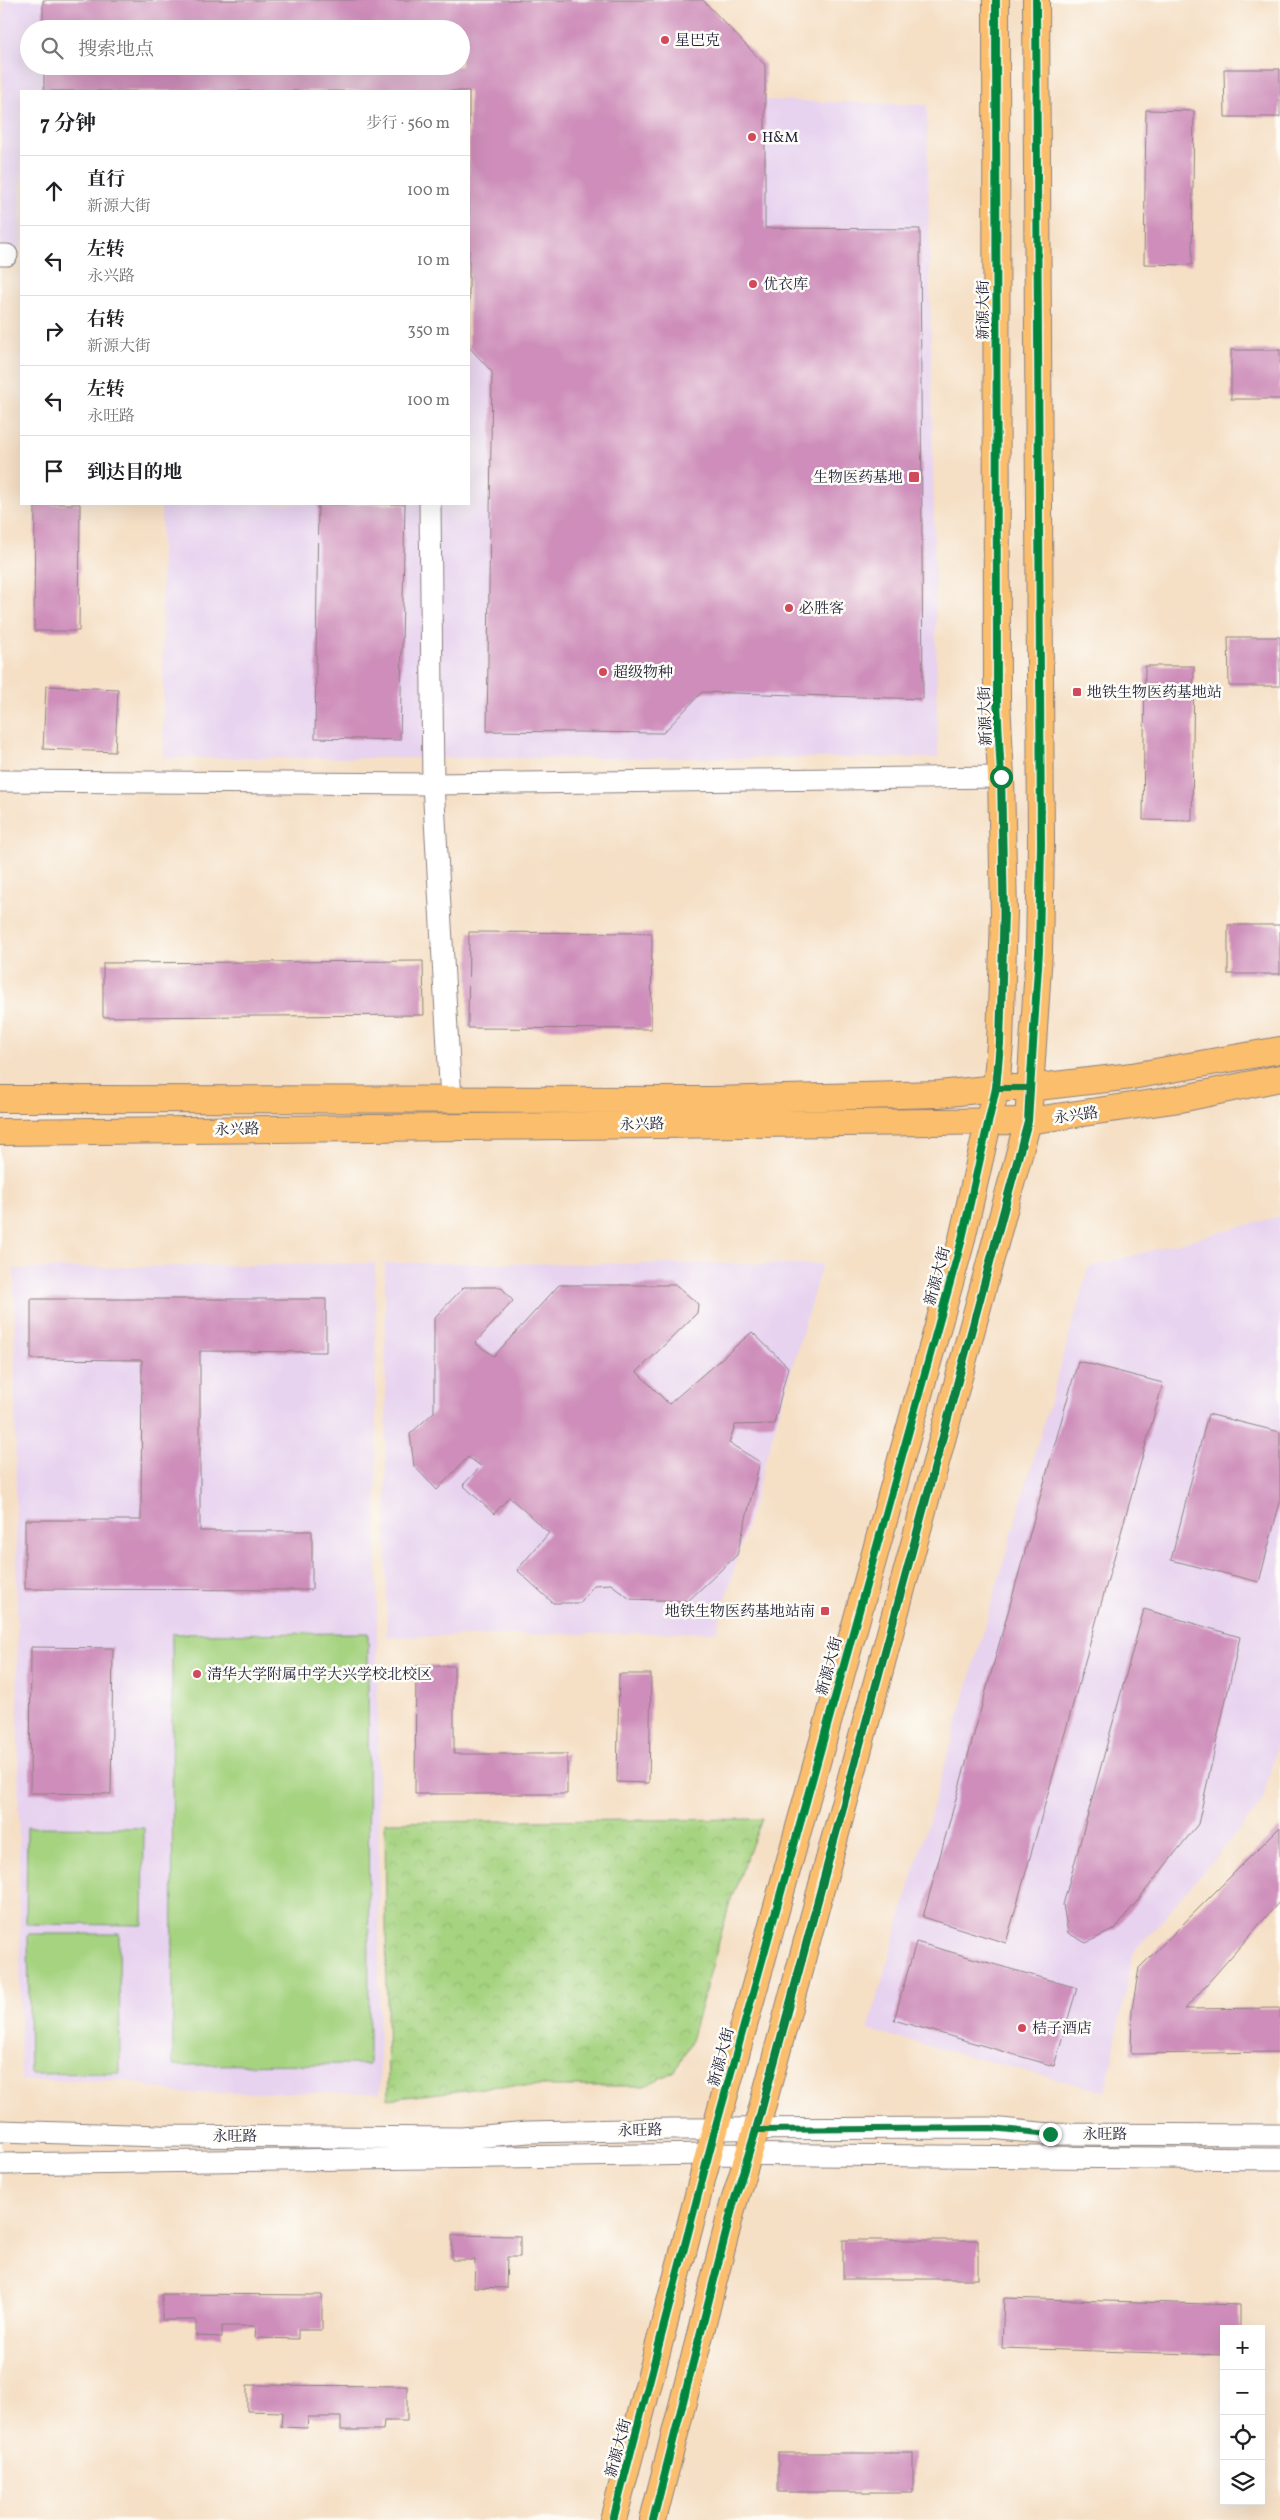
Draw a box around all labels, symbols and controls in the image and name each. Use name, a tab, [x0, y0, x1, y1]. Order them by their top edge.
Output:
search box	[20, 20, 470, 75]
place label: 星巴克	[675, 31, 720, 52]
icon: search	[38, 34, 66, 62]
marker: 星巴克	[659, 34, 671, 46]
text: 搜索地点	[78, 37, 154, 63]
text: 7 分钟	[40, 110, 96, 139]
text: 步行 · 560 m	[366, 113, 450, 135]
place label: H&M	[762, 128, 798, 149]
marker: H&M	[746, 131, 758, 143]
text: 直行	[87, 167, 125, 193]
icon: ahead	[40, 177, 68, 205]
text: 100 m	[407, 180, 450, 202]
text: 新源大街	[87, 196, 151, 218]
text: 左转	[87, 237, 125, 263]
icon: left	[40, 247, 68, 275]
text: 10 m	[417, 250, 450, 272]
text: 永兴路	[87, 266, 135, 288]
place label: 优衣库	[763, 275, 808, 296]
marker: 优衣库	[747, 278, 759, 290]
street label: 新源大街	[974, 280, 995, 340]
text: 右转	[87, 307, 125, 333]
icon: right	[40, 317, 68, 345]
text: 350 m	[407, 320, 450, 342]
text: 新源大街	[87, 336, 151, 358]
text: 左转	[87, 377, 125, 403]
icon: left	[40, 387, 68, 415]
text: 100 m	[407, 390, 450, 412]
text: 永旺路	[87, 406, 135, 428]
icon: arrive	[40, 457, 68, 485]
text: 到达目的地	[87, 460, 182, 486]
place label: 生物医药基地	[813, 468, 903, 489]
marker: 生物医药基地	[907, 470, 921, 484]
place label: 必胜客	[799, 599, 844, 620]
marker: 必胜客	[783, 602, 795, 614]
place label: 超级物种	[613, 663, 673, 684]
marker: 超级物种	[597, 666, 609, 678]
place label: 地铁生物医药基地站	[1087, 683, 1222, 704]
street label: 新源大街	[975, 686, 998, 746]
marker: 地铁生物医药基地站	[1071, 686, 1083, 698]
route start	[990, 766, 1013, 789]
street label: 永兴路	[1052, 1103, 1100, 1130]
street label: 永兴路	[619, 1115, 665, 1136]
street label: 永兴路	[214, 1120, 260, 1141]
street label: 新源大街	[921, 1245, 956, 1308]
place label: 地铁生物医药基地站南	[665, 1602, 815, 1623]
marker: 地铁生物医药基地站南	[819, 1605, 831, 1617]
street label: 新源大街	[813, 1635, 848, 1698]
place label: 清华大学附属中学大兴学校北校区	[207, 1665, 432, 1686]
marker: 清华大学附属中学大兴学校北校区	[191, 1668, 203, 1680]
place label: 桔子酒店	[1032, 2019, 1092, 2040]
marker: 桔子酒店	[1016, 2022, 1028, 2034]
street label: 新源大街	[705, 2026, 740, 2089]
street label: 永旺路	[617, 2121, 663, 2142]
route end	[1039, 2123, 1062, 2146]
street label: 永旺路	[1082, 2125, 1128, 2146]
street label: 永旺路	[212, 2127, 258, 2148]
map controls	[1220, 2325, 1265, 2505]
button: +	[1220, 2325, 1265, 2370]
button: −	[1220, 2370, 1265, 2415]
button: locate	[1220, 2415, 1265, 2460]
street label: 新源大街	[602, 2417, 637, 2480]
button: layers	[1220, 2460, 1265, 2505]

